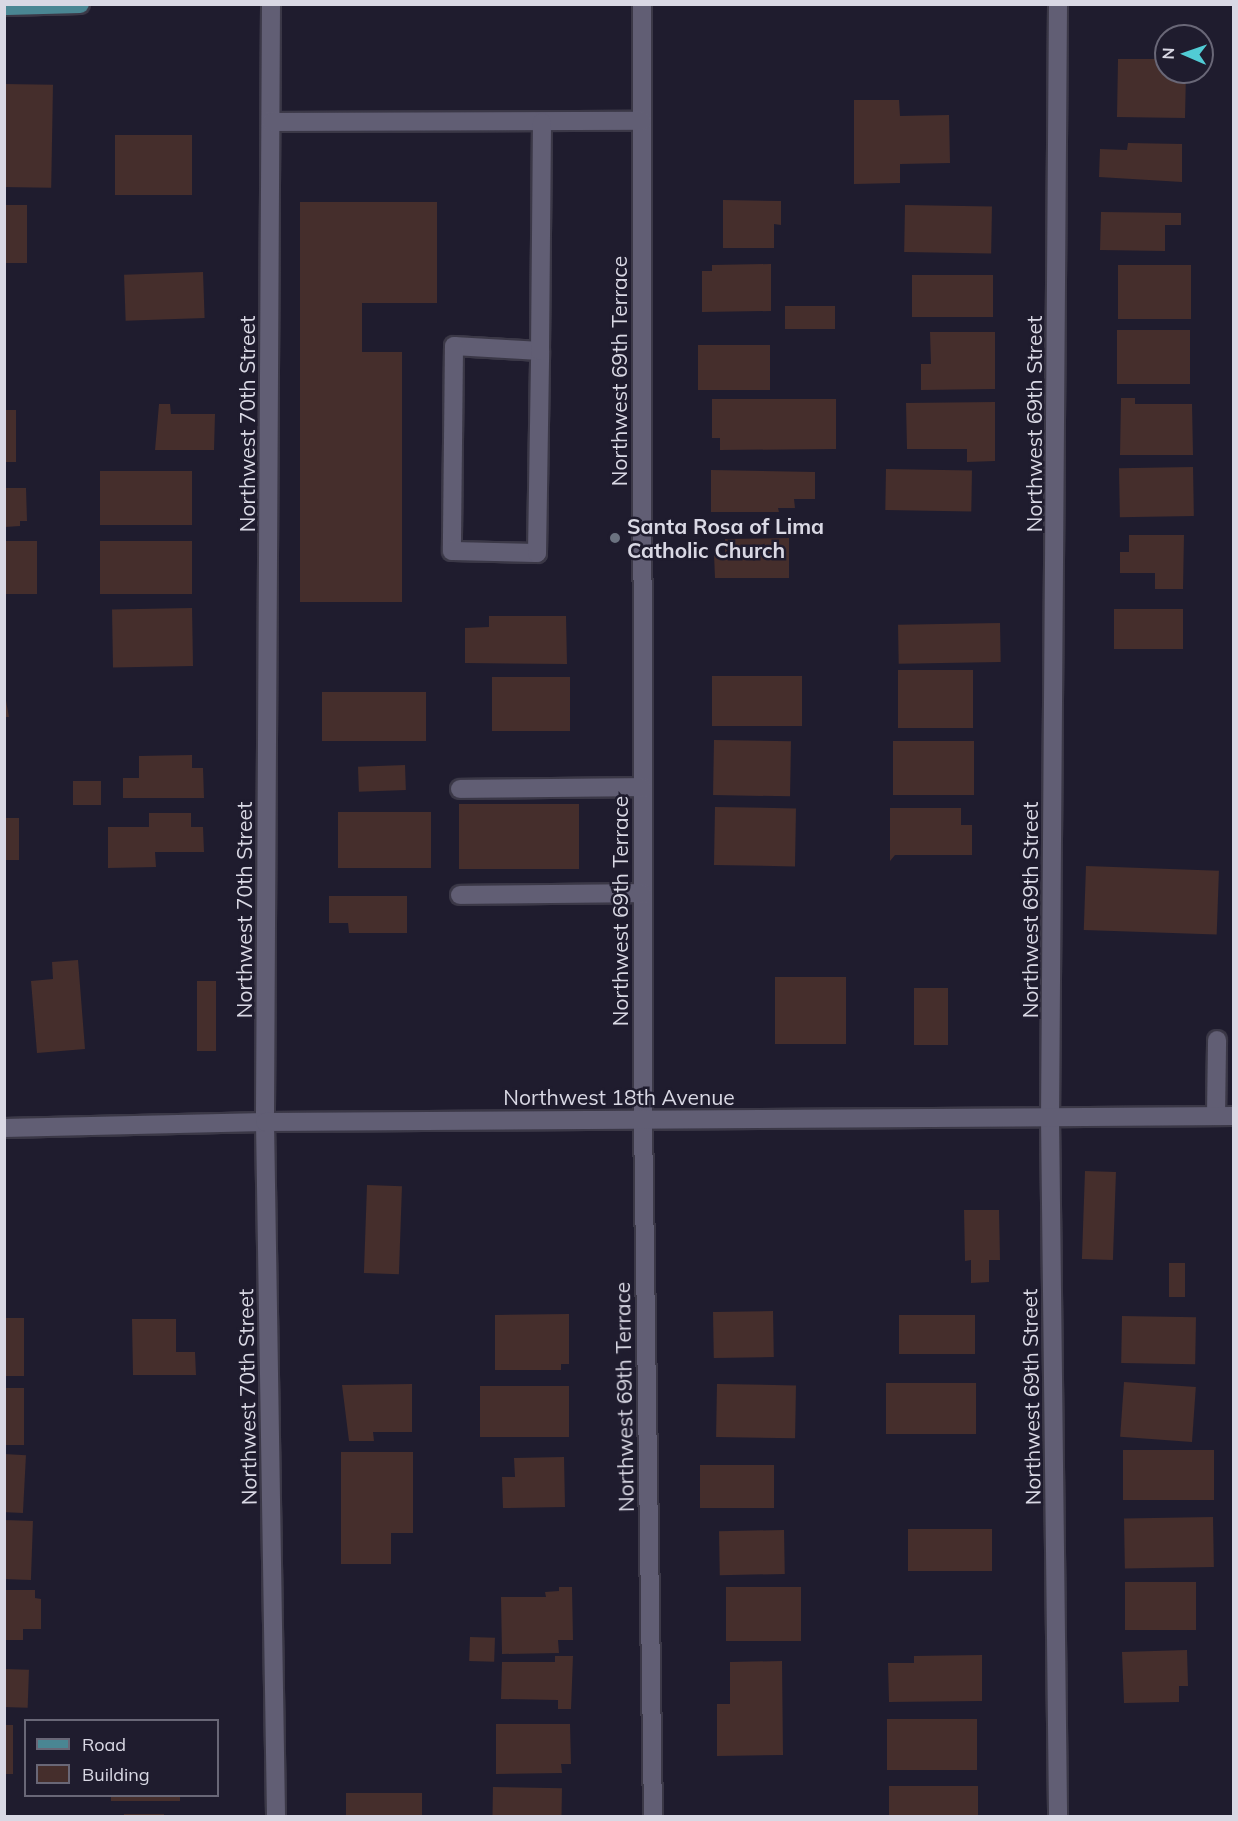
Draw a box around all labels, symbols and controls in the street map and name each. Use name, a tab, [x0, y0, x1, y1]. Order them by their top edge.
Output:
north arrow	[1154, 24, 1214, 84]
text: N	[1158, 47, 1178, 60]
street label: Northwest 69th Terrace	[606, 256, 632, 486]
street label: Northwest 70th Street	[234, 316, 260, 532]
street label: Northwest 69th Street	[1021, 316, 1047, 532]
place label: Santa Rosa of Lima Catholic Church	[627, 513, 824, 563]
marker: Santa Rosa of Lima Catholic Church	[608, 531, 622, 545]
street label: Northwest 69th Terrace	[607, 796, 633, 1026]
street label: Northwest 70th Street	[231, 802, 257, 1018]
street label: Northwest 69th Street	[1017, 802, 1043, 1018]
street label: Northwest 18th Avenue	[503, 1084, 735, 1110]
street label: Northwest 69th Terrace	[609, 1282, 639, 1512]
street label: Northwest 70th Street	[233, 1289, 261, 1505]
street label: Northwest 69th Street	[1017, 1289, 1045, 1505]
legend	[24, 1719, 219, 1797]
text: Road	[82, 1733, 126, 1756]
text: Building	[82, 1763, 150, 1786]

